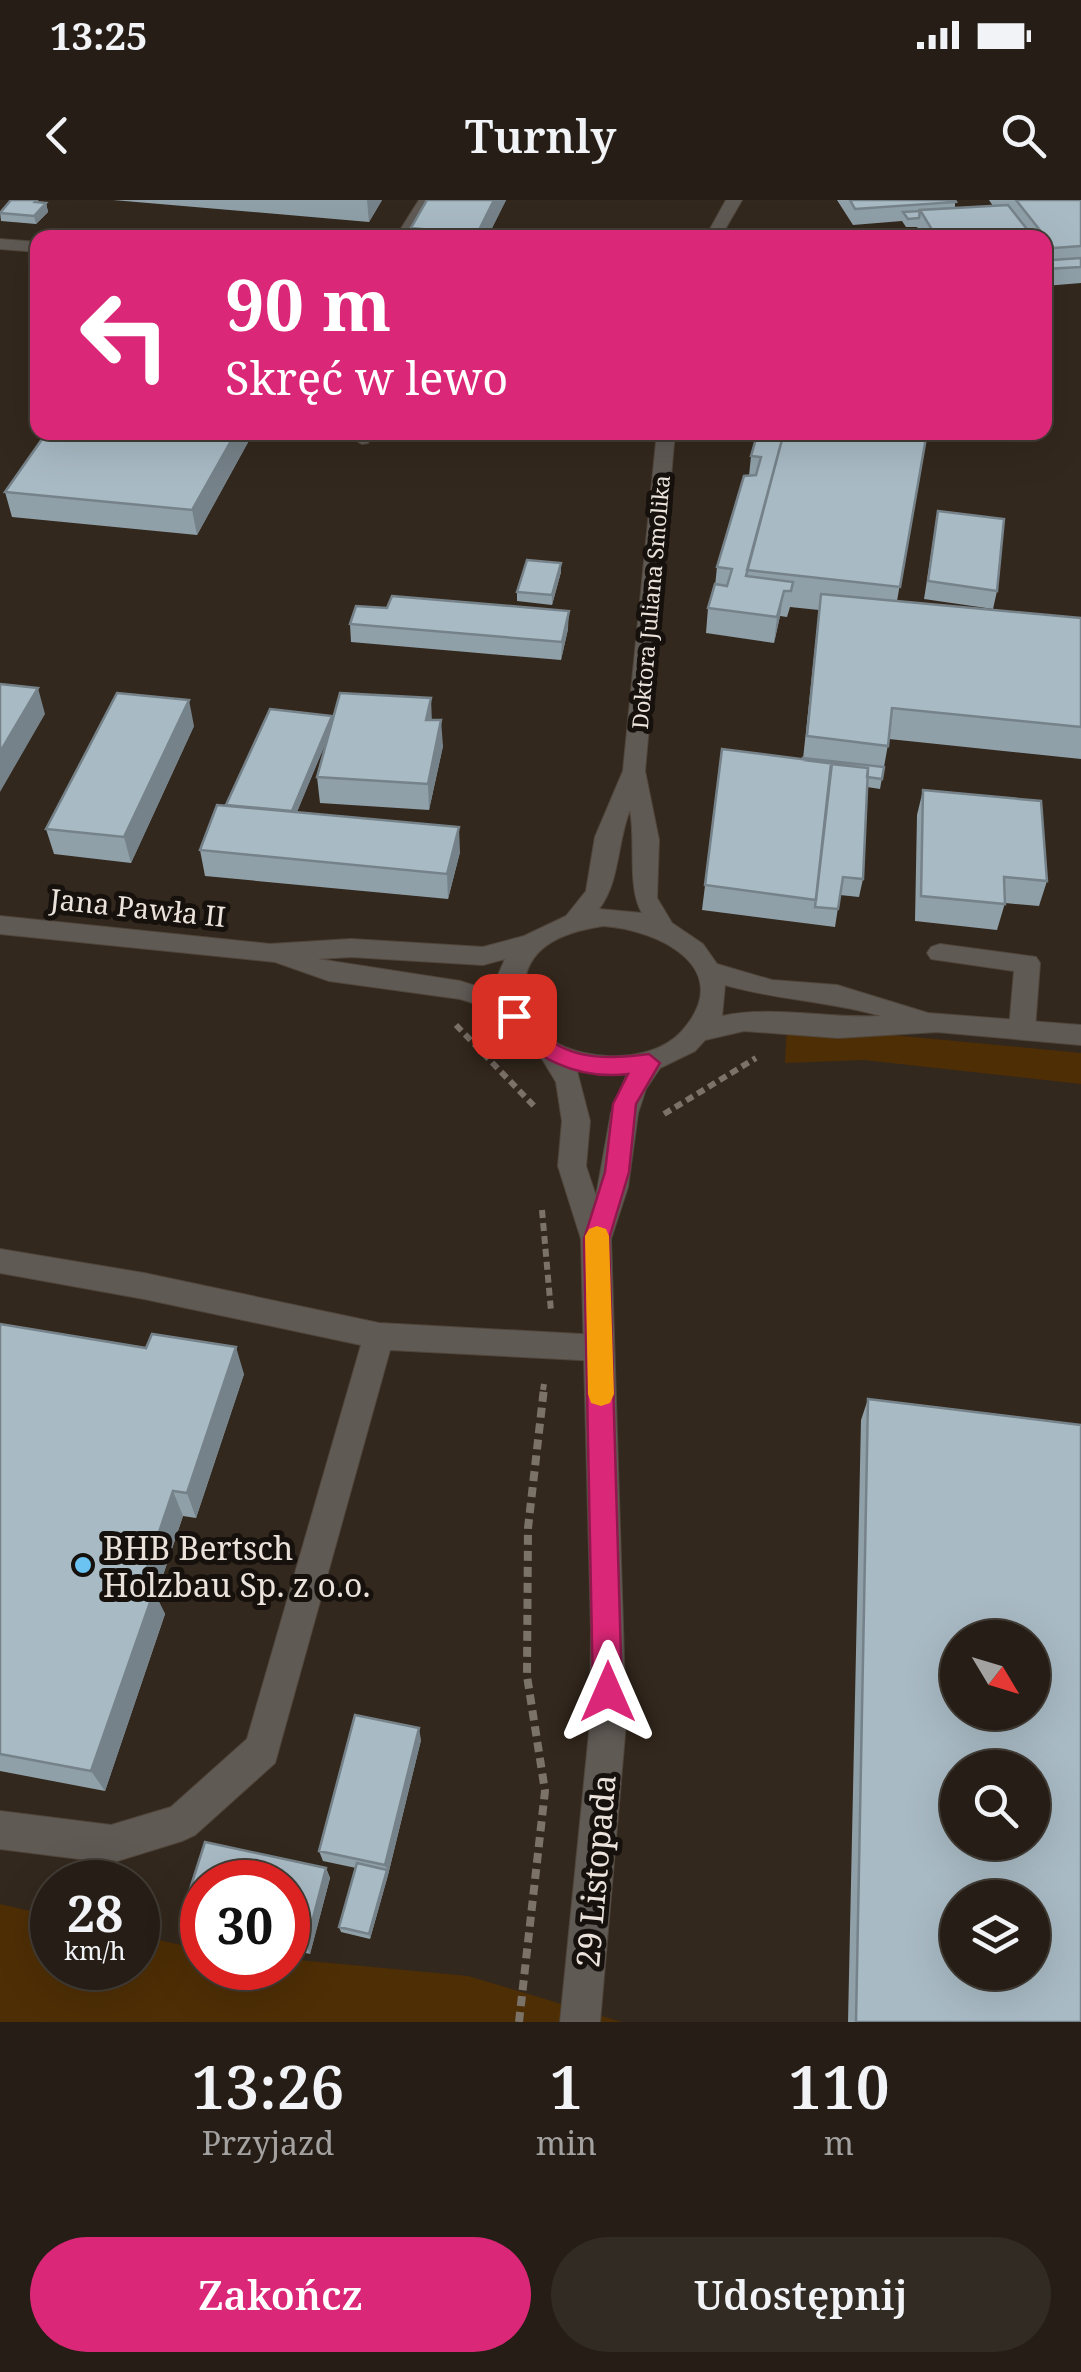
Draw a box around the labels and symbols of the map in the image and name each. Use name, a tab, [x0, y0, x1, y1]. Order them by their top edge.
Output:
street label: Doktora Juliana Smolika	[624, 474, 676, 730]
street label: Jana Pawła II	[47, 879, 228, 935]
pin	[472, 974, 557, 1059]
place label: BHB Bertsch Holzbau Sp. z o.o.	[103, 1526, 370, 1606]
marker: BHB Bertsch Holzbau Sp. z o.o.	[72, 1554, 94, 1576]
north arrow	[940, 1620, 1050, 1730]
position arrow	[556, 1640, 660, 1744]
street label: 29 Listopada	[565, 1773, 625, 1969]
speed limit sign: 30	[180, 1860, 310, 1990]

